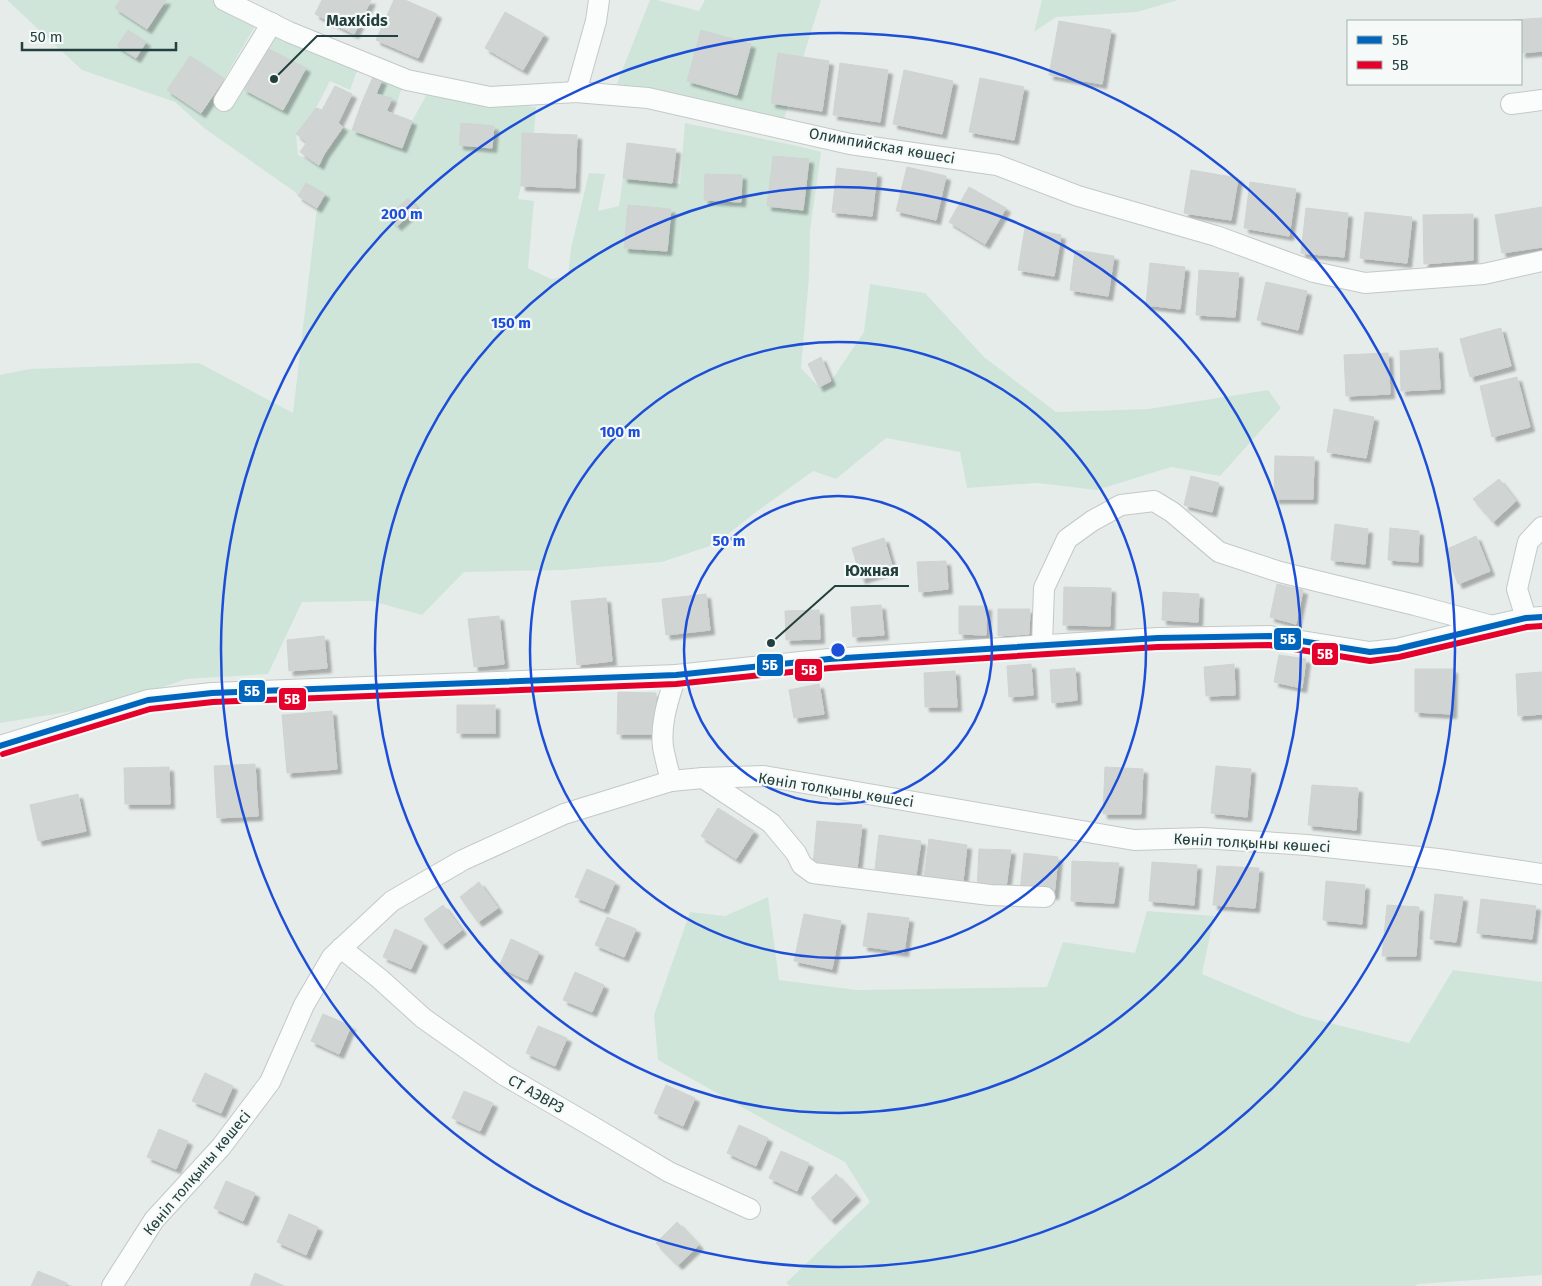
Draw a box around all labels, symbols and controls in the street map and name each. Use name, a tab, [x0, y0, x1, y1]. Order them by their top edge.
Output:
callout: MaxKids	[317, 5, 398, 36]
text: MaxKids	[326, 11, 388, 30]
scale bar	[22, 20, 176, 52]
legend	[1347, 20, 1522, 85]
text: 50 m	[30, 28, 63, 46]
text: 5Б	[1392, 31, 1409, 49]
text: 5В	[1392, 56, 1409, 74]
street label: Олимпийская көшесі	[808, 124, 956, 168]
text: 200 m	[381, 205, 423, 223]
text: 150 m	[491, 314, 531, 332]
text: 100 m	[600, 423, 640, 441]
text: 50 m	[712, 532, 746, 550]
callout: Южная	[835, 555, 909, 586]
text: Южная	[845, 561, 899, 580]
line badge: 5Б	[1273, 627, 1302, 651]
text: 5Б	[1280, 631, 1297, 648]
centre of rings	[829, 641, 847, 659]
line badge: 5В	[1311, 642, 1339, 666]
text: 5В	[1317, 646, 1333, 663]
line badge: 5Б	[756, 653, 784, 677]
text: 5Б	[762, 657, 779, 674]
line badge: 5В	[794, 658, 823, 682]
text: 5В	[801, 662, 817, 679]
line badge: 5Б	[238, 679, 266, 703]
text: 5Б	[244, 683, 261, 700]
line badge: 5В	[278, 687, 307, 711]
text: 5В	[284, 691, 300, 708]
street label: Көніл толқыны көшесі	[757, 769, 915, 811]
street label: Көніл толқыны көшесі	[1173, 830, 1331, 856]
street label: СТ АЭВРЗ	[505, 1071, 567, 1117]
street label: Көніл толқыны көшесі	[140, 1107, 254, 1239]

